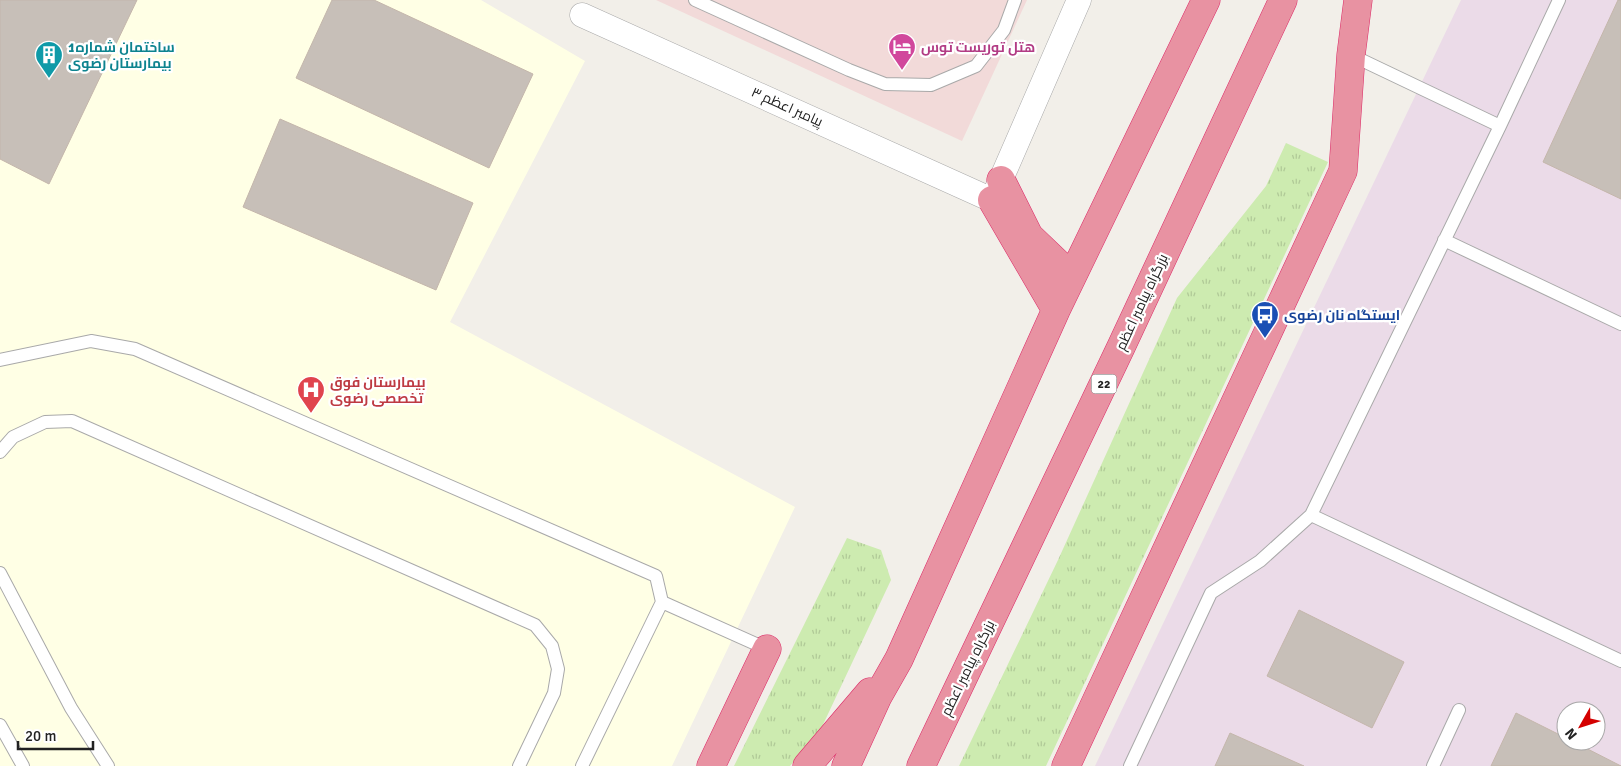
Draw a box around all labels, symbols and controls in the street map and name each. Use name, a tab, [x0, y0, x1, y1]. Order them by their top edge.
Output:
hotel icon: هتل توریست توس	[887, 32, 917, 71]
place label: ساختمان شماره1 بیمارستان رضوی	[68, 39, 175, 72]
place label: هتل توریست توس	[921, 39, 1035, 56]
building icon: ساختمان شماره1 بیمارستان رضوی	[34, 40, 64, 79]
street label: پیامبر اعظم ۳	[748, 84, 826, 131]
street label: بزرگراه پیامبر اعظم	[1112, 251, 1173, 353]
bus stop icon: ایستگاه نان رضوی	[1250, 300, 1280, 339]
place label: ایستگاه نان رضوی	[1284, 307, 1400, 324]
place label: بیمارستان فوق تخصصی رضوی	[330, 374, 426, 407]
road number: 22	[1092, 374, 1116, 394]
hospital icon: بیمارستان فوق تخصصی رضوی	[296, 375, 326, 414]
street label: بزرگراه پیامبر اعظم	[937, 617, 999, 719]
north arrow	[1556, 701, 1606, 751]
scale bar	[18, 718, 92, 750]
text: N	[1562, 725, 1581, 743]
text: 20 m	[25, 727, 56, 745]

